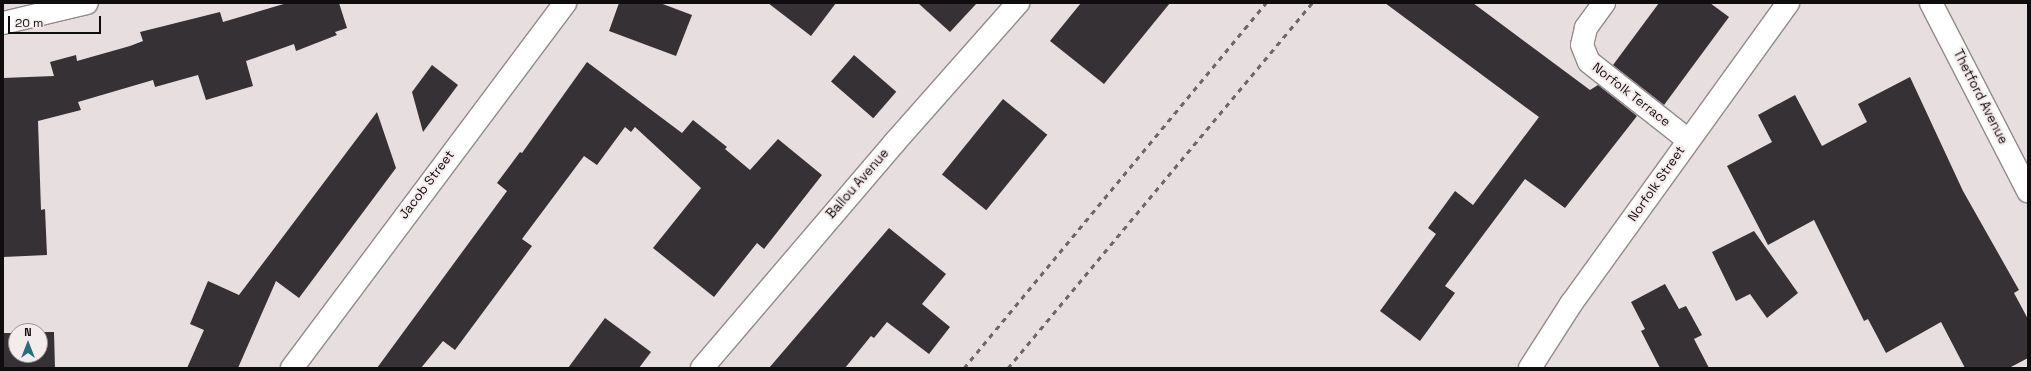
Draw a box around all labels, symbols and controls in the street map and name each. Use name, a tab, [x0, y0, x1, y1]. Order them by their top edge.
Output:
scale bar	[10, 8, 103, 34]
text: 20 m	[15, 15, 43, 31]
street label: Thetford Avenue	[1949, 47, 2011, 147]
street label: Norfolk Terrace	[1589, 60, 1673, 130]
street label: Norfolk Street	[1625, 143, 1689, 225]
street label: Ballou Avenue	[823, 146, 893, 222]
street label: Jacob Street	[396, 148, 458, 222]
north arrow	[8, 323, 48, 363]
text: N	[24, 325, 32, 339]

